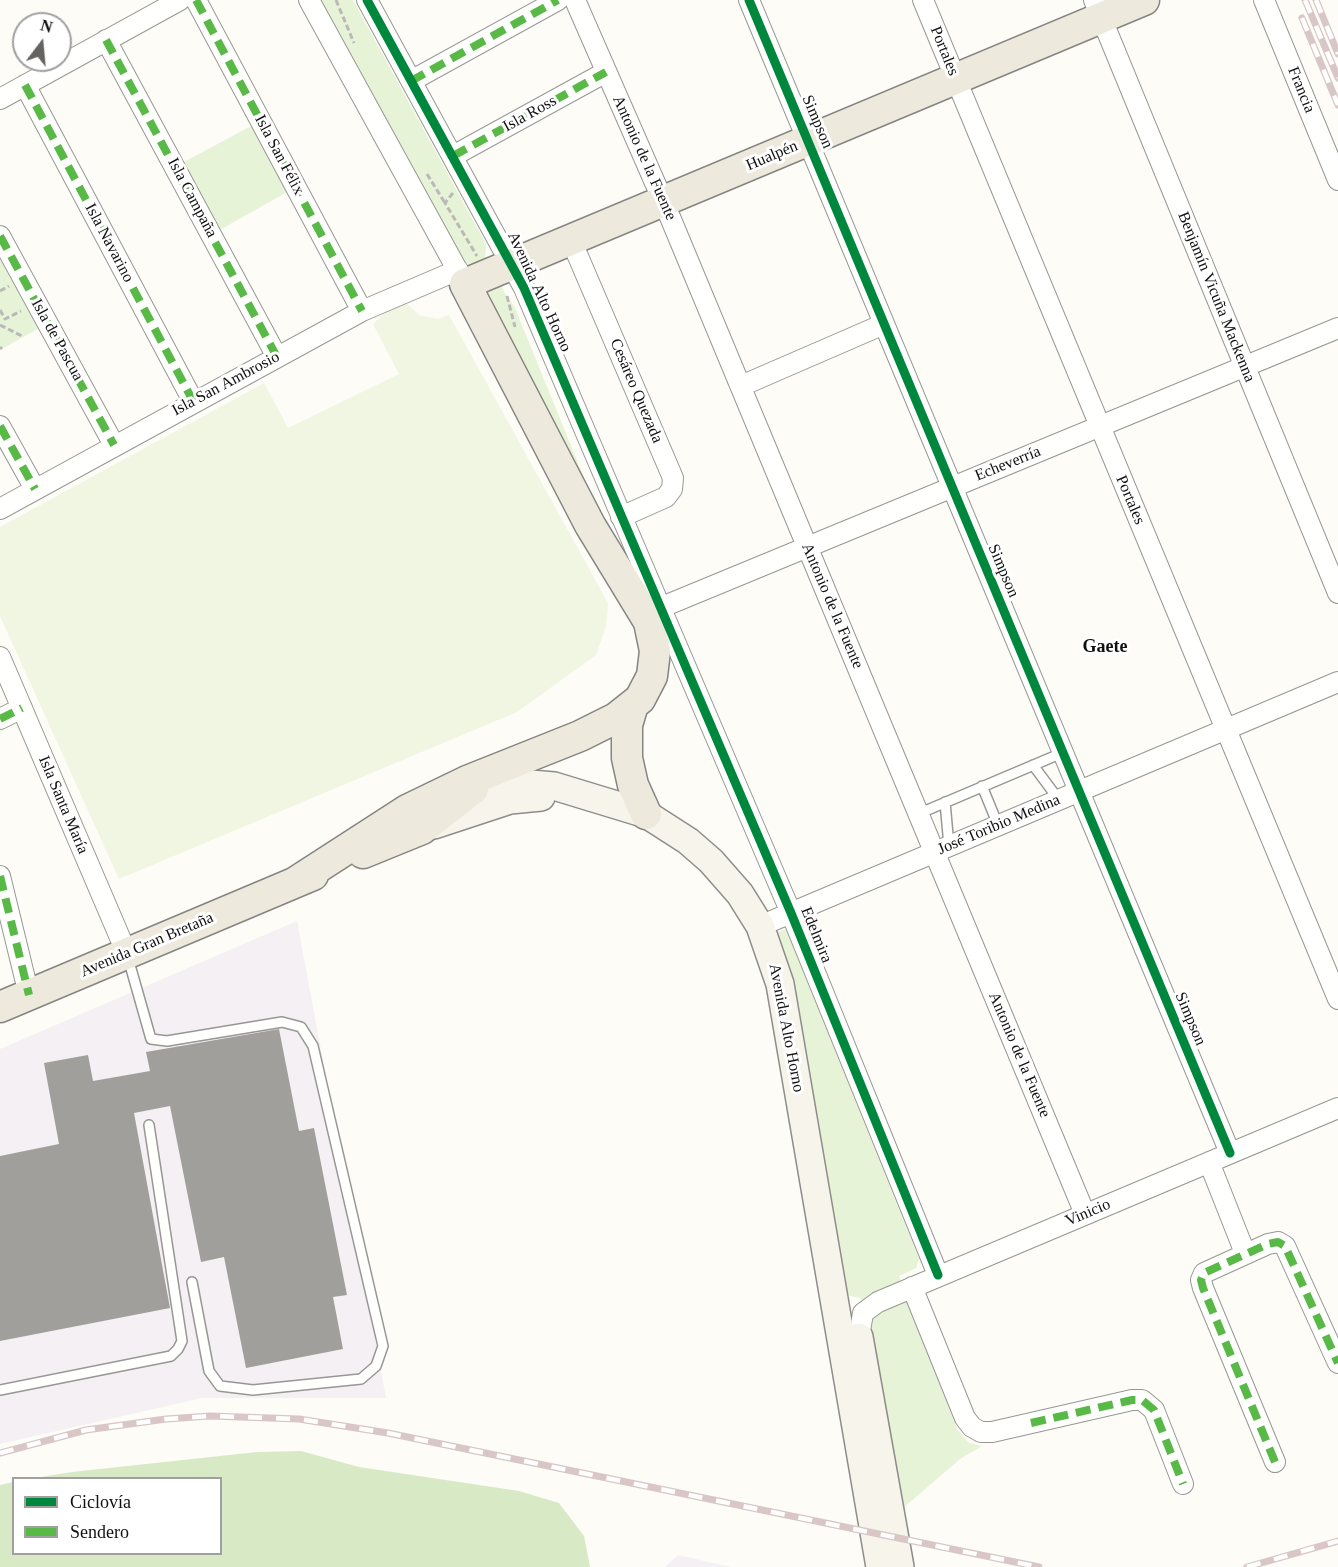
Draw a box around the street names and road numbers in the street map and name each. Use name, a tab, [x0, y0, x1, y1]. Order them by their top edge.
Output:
street label: Portales	[925, 24, 963, 78]
street label: Francia	[1283, 64, 1319, 116]
street label: Isla Ross	[500, 91, 560, 137]
street label: Simpson	[797, 92, 837, 152]
street label: Antonio de la Fuente	[608, 93, 680, 223]
street label: Isla San Félix	[250, 112, 308, 198]
street label: Hualpén	[743, 137, 801, 175]
street label: Isla Campaña	[163, 155, 221, 241]
street label: Isla Navarino	[80, 200, 138, 286]
street label: Benjamín Vicuña Mackenna	[1173, 209, 1259, 385]
street label: Avenida Alto Horno	[503, 229, 575, 355]
street label: Isla de Pascua	[27, 296, 87, 384]
street label: Cesáreo Quezada	[605, 336, 667, 446]
street label: Isla San Ambrosio	[169, 348, 283, 420]
street label: Echeverría	[972, 442, 1044, 486]
street label: Portales	[1111, 473, 1149, 527]
street label: Antonio de la Fuente	[797, 540, 867, 672]
street label: Simpson	[983, 541, 1023, 601]
street label: Isla Santa María	[34, 753, 92, 857]
street label: José Toribio Medina	[935, 791, 1063, 859]
street label: Edelmira	[796, 904, 836, 966]
street label: Avenida Gran Bretaña	[78, 908, 216, 982]
street label: Avenida Alto Horno	[764, 962, 808, 1094]
street label: Antonio de la Fuente	[984, 989, 1054, 1121]
street label: Simpson	[1170, 989, 1210, 1049]
street label: Vinicio	[1063, 1195, 1113, 1231]

